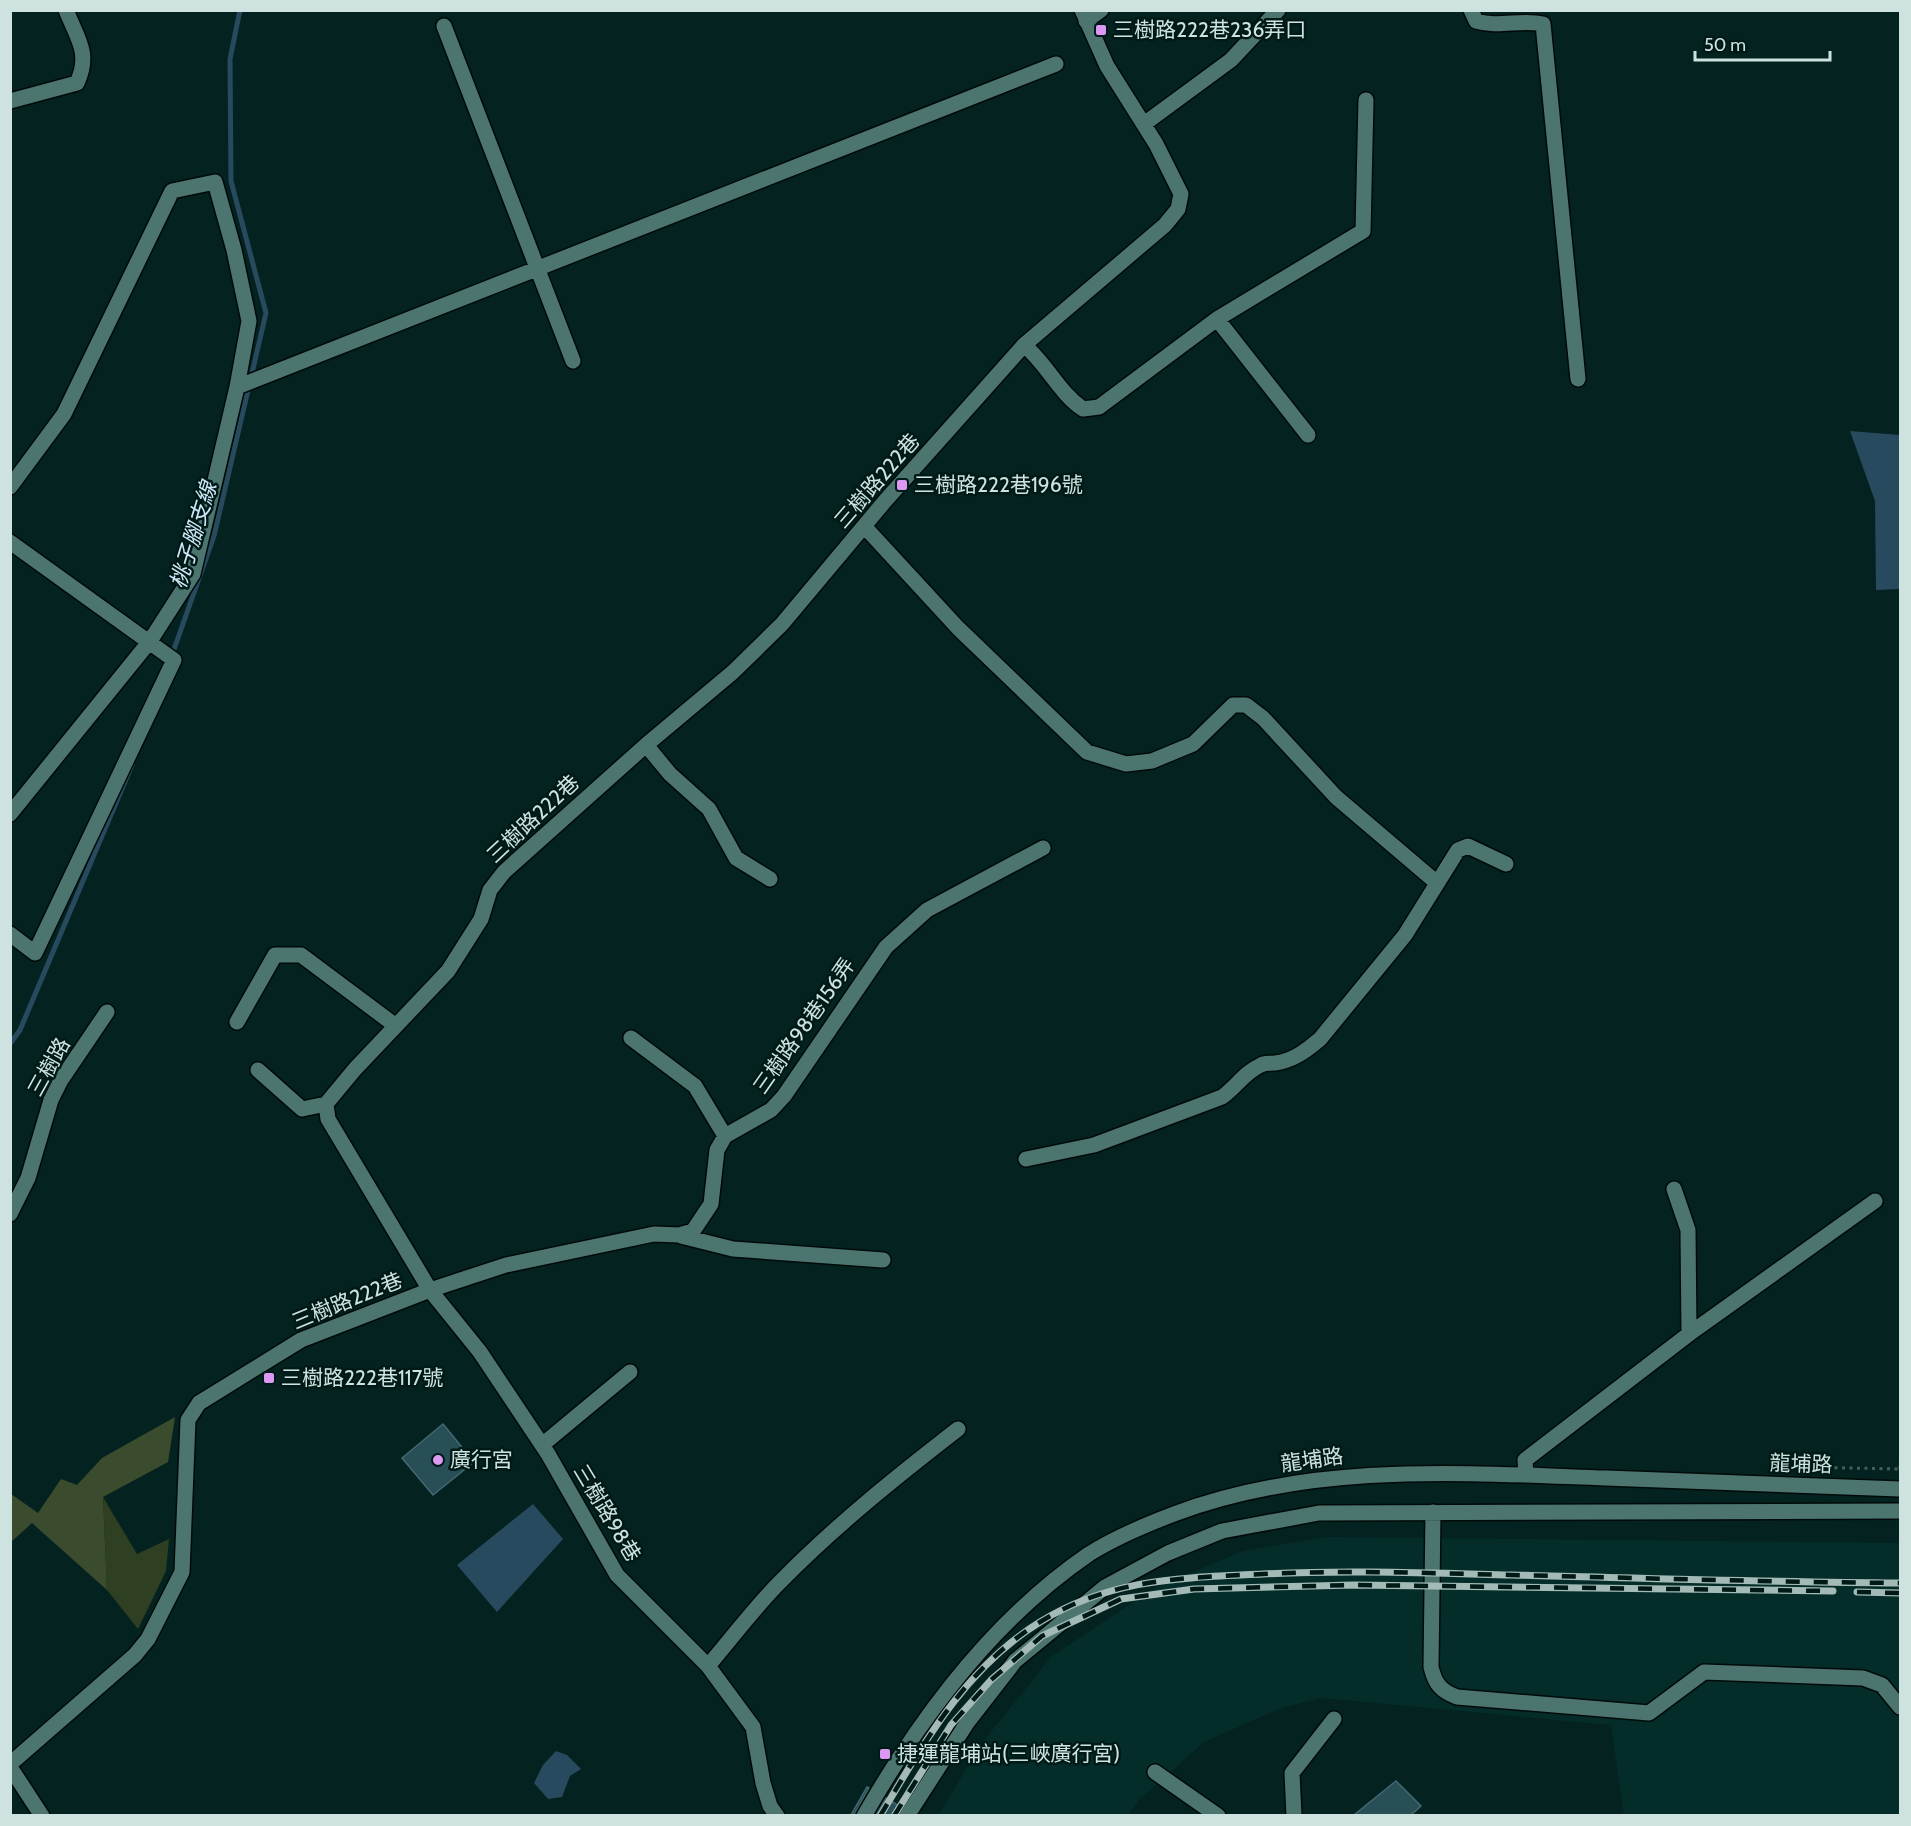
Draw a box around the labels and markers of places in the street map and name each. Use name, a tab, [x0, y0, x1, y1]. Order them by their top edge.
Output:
place label: 三樹路222巷236弄口	[1113, 17, 1306, 42]
marker: 三樹路222巷236弄口	[1094, 23, 1108, 37]
place label: 三樹路222巷196號	[914, 472, 1083, 497]
marker: 三樹路222巷196號	[895, 478, 909, 492]
place label: 三樹路222巷117號	[281, 1365, 443, 1390]
marker: 三樹路222巷117號	[262, 1371, 276, 1385]
place label: 廣行宮	[450, 1447, 513, 1472]
marker: 廣行宮	[431, 1453, 445, 1467]
place label: 捷運龍埔站(三峽廣行宮)	[897, 1741, 1120, 1766]
marker: 捷運龍埔站(三峽廣行宮)	[878, 1747, 892, 1761]

